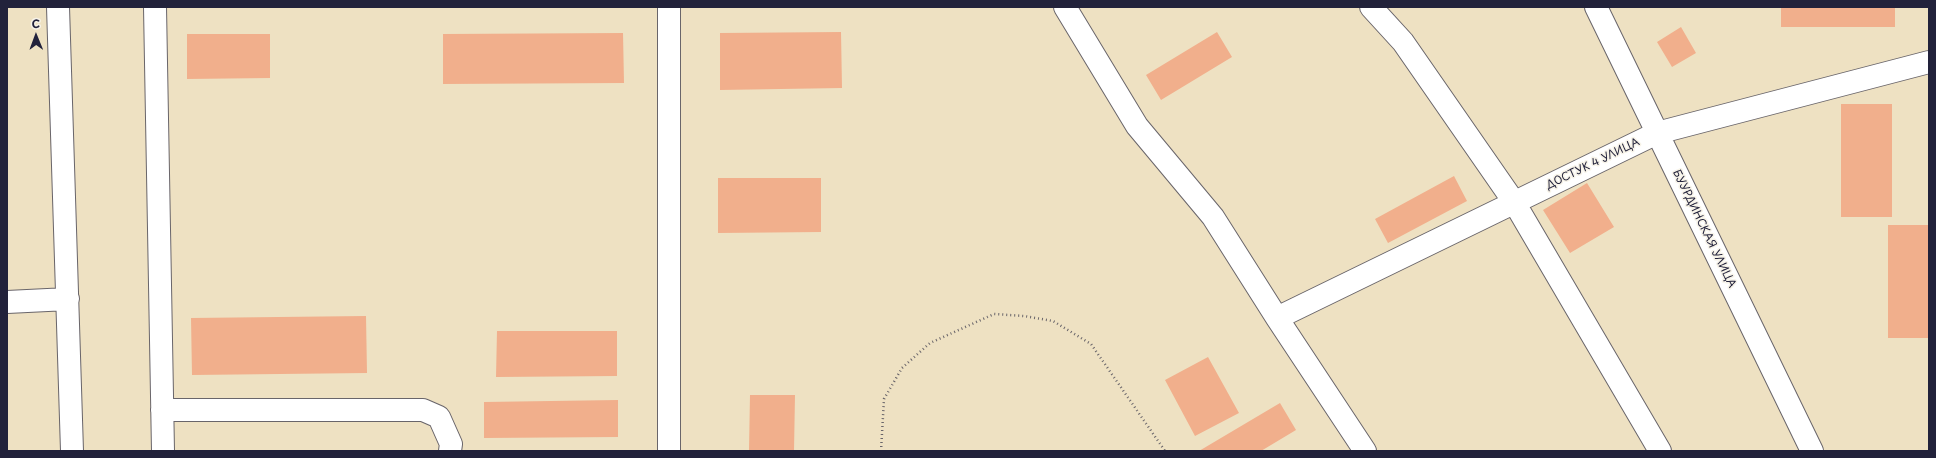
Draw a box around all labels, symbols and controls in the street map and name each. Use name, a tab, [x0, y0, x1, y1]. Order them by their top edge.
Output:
text: С	[31, 15, 40, 32]
north arrow	[16, 16, 56, 56]
street label: ДОСТУК 4 УЛИЦА	[1544, 136, 1642, 192]
street label: БУУРДИНСКАЯ УЛИЦА	[1670, 168, 1738, 290]

